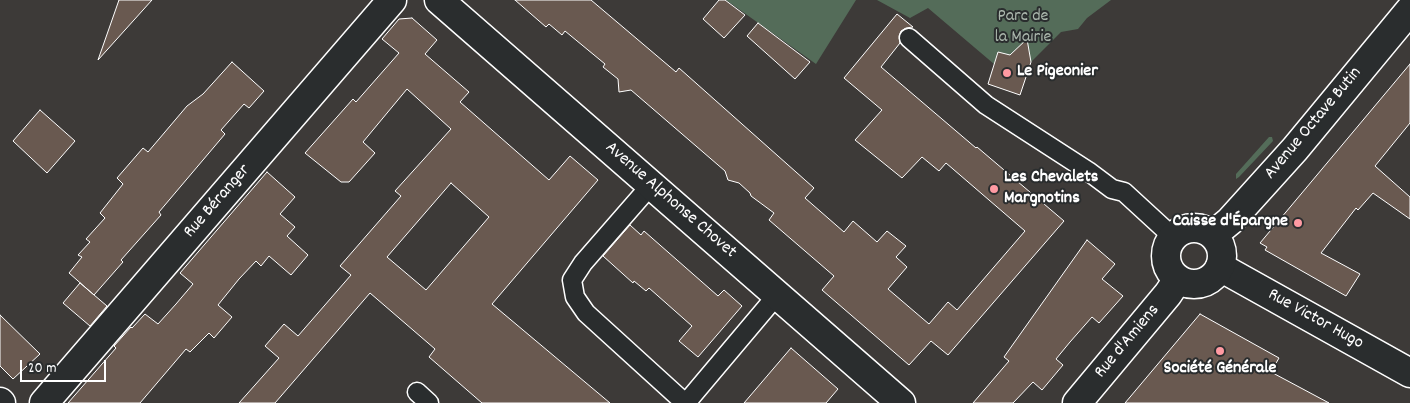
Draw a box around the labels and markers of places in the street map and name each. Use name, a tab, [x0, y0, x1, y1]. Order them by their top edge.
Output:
place label: Le Pigeonier	[1017, 62, 1098, 84]
marker: Le Pigeonier	[1001, 67, 1013, 79]
place label: Les Chevalets Margnotins	[1004, 168, 1098, 210]
marker: Les Chevalets Margnotins	[988, 183, 1000, 195]
place label: Caisse d'Épargne	[1172, 212, 1288, 234]
marker: Caisse d'Épargne	[1292, 217, 1304, 229]
marker: Société Générale	[1214, 345, 1226, 357]
place label: Société Générale	[1163, 359, 1277, 381]

